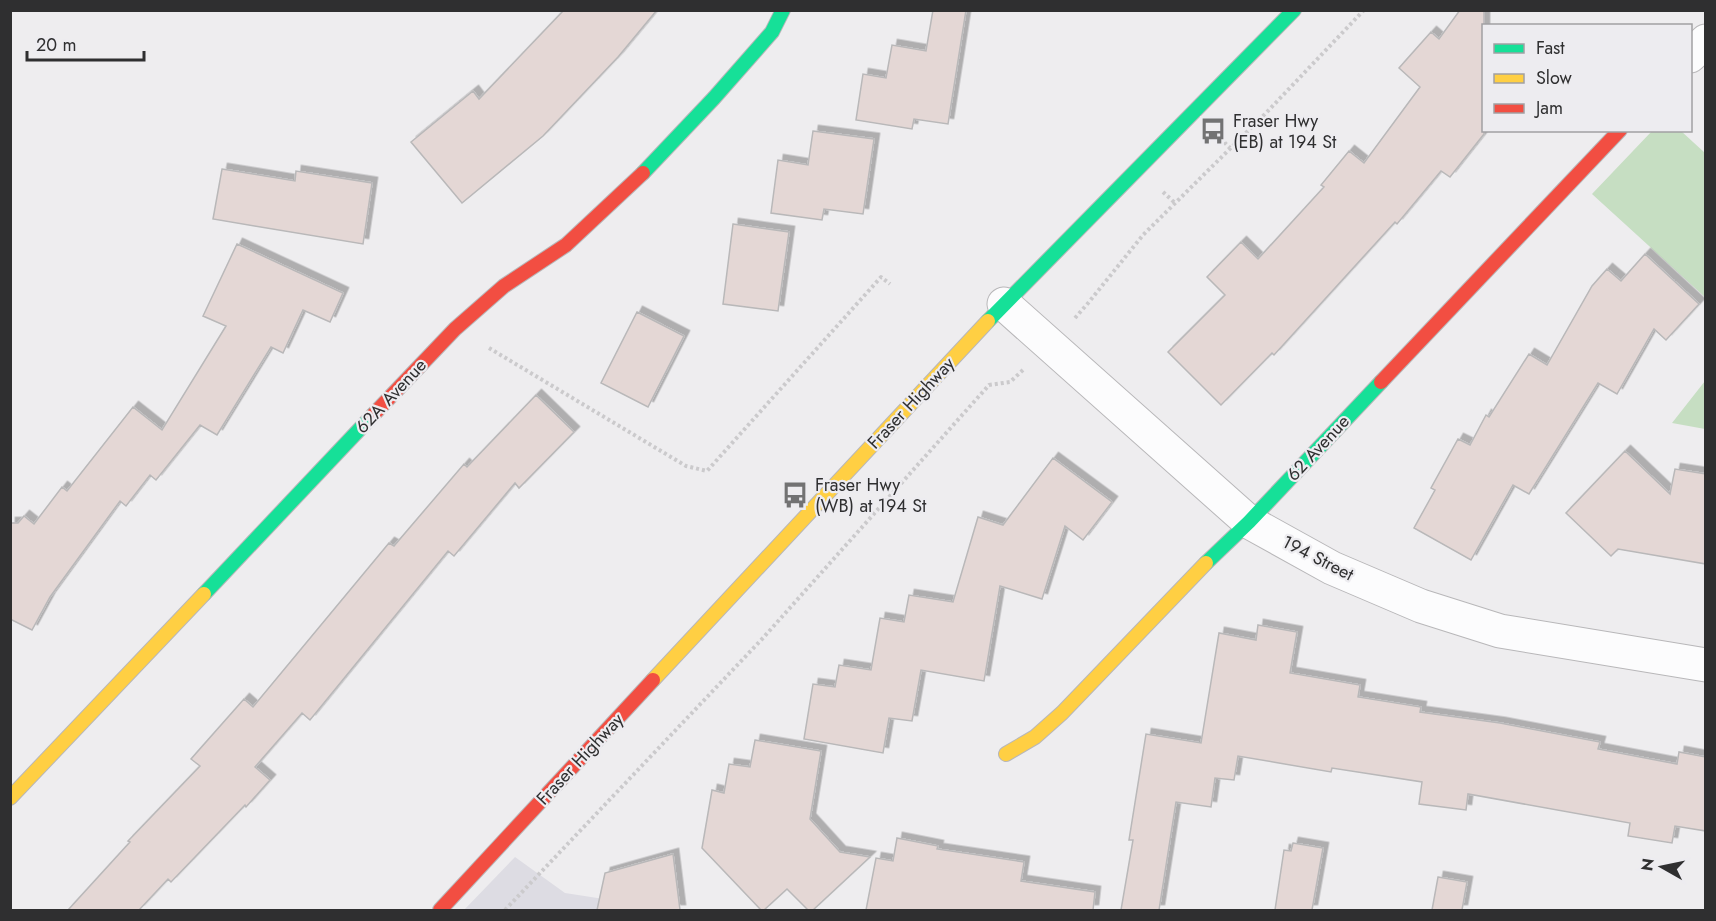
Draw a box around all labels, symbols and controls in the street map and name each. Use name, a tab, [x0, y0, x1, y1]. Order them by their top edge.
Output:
scale bar	[27, 24, 144, 62]
legend	[1482, 24, 1692, 132]
text: 20 m	[36, 32, 76, 58]
text: Fast	[1536, 35, 1565, 61]
text: Slow	[1536, 65, 1573, 91]
text: Jam	[1534, 95, 1563, 121]
place label: Fraser Hwy (EB) at 194 St	[1233, 108, 1337, 155]
bus stop icon: Fraser Hwy (EB) at 194 St	[1198, 116, 1228, 146]
street label: Fraser Highway	[861, 351, 961, 455]
street label: 62A Avenue	[349, 353, 433, 439]
street label: 62 Avenue	[1280, 409, 1356, 487]
place label: Fraser Hwy (WB) at 194 St	[815, 472, 927, 519]
bus stop icon: Fraser Hwy (WB) at 194 St	[780, 480, 810, 510]
street label: 194 Street	[1278, 529, 1359, 587]
street label: Fraser Highway	[530, 707, 630, 811]
north arrow	[1632, 837, 1692, 897]
text: N	[1635, 857, 1660, 873]

